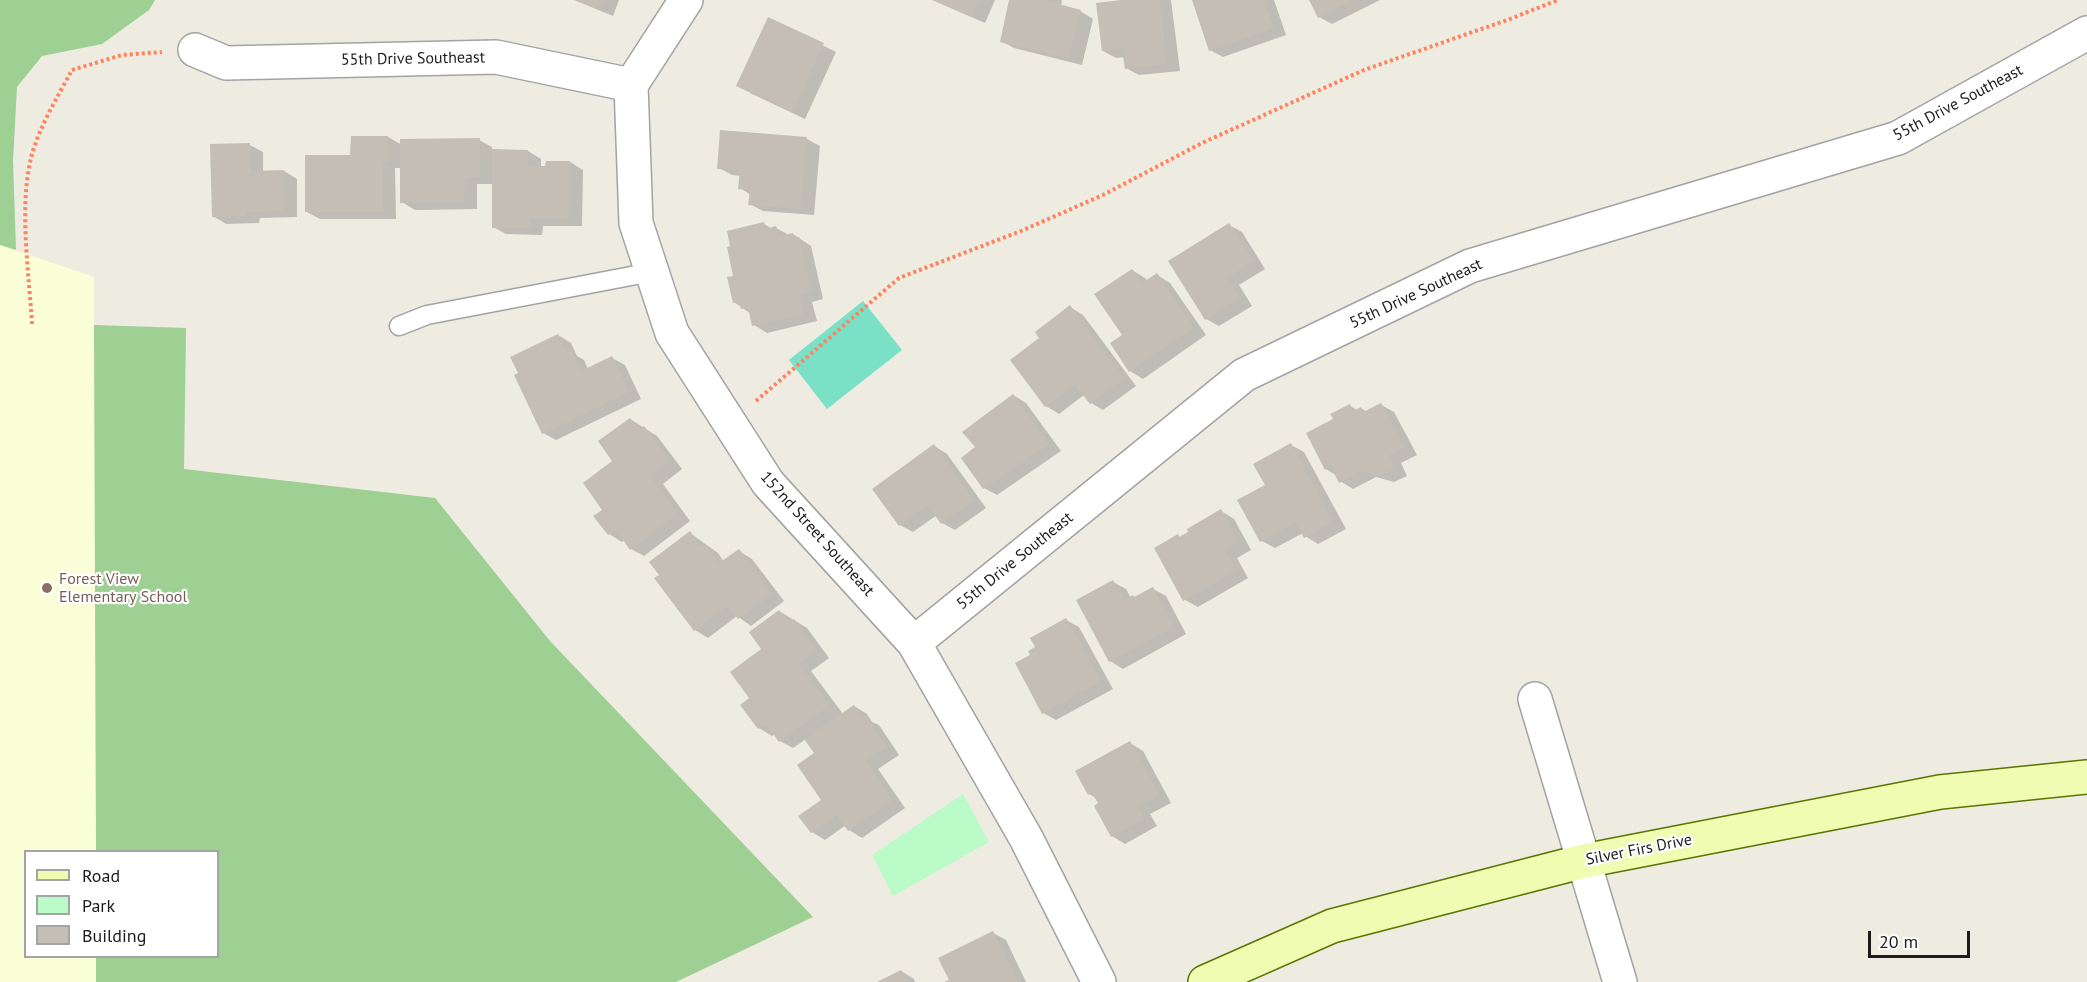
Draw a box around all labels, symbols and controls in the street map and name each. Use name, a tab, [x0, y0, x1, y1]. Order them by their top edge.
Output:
street label: 55th Drive Southeast	[341, 48, 485, 70]
street label: 55th Drive Southeast	[1890, 61, 2026, 145]
street label: 55th Drive Southeast	[1347, 255, 1485, 333]
street label: 152nd Street Southeast	[756, 468, 878, 600]
street label: 55th Drive Southeast	[953, 508, 1077, 614]
place label: Forest View Elementary School	[59, 569, 187, 607]
marker: Forest View Elementary School	[40, 581, 54, 595]
street label: Silver Firs Drive	[1584, 830, 1694, 870]
legend	[24, 850, 219, 958]
text: Road	[82, 864, 120, 887]
text: Park	[82, 894, 115, 917]
scale bar	[1871, 919, 1973, 957]
text: Building	[82, 924, 146, 947]
text: 20 m	[1879, 930, 1918, 953]

